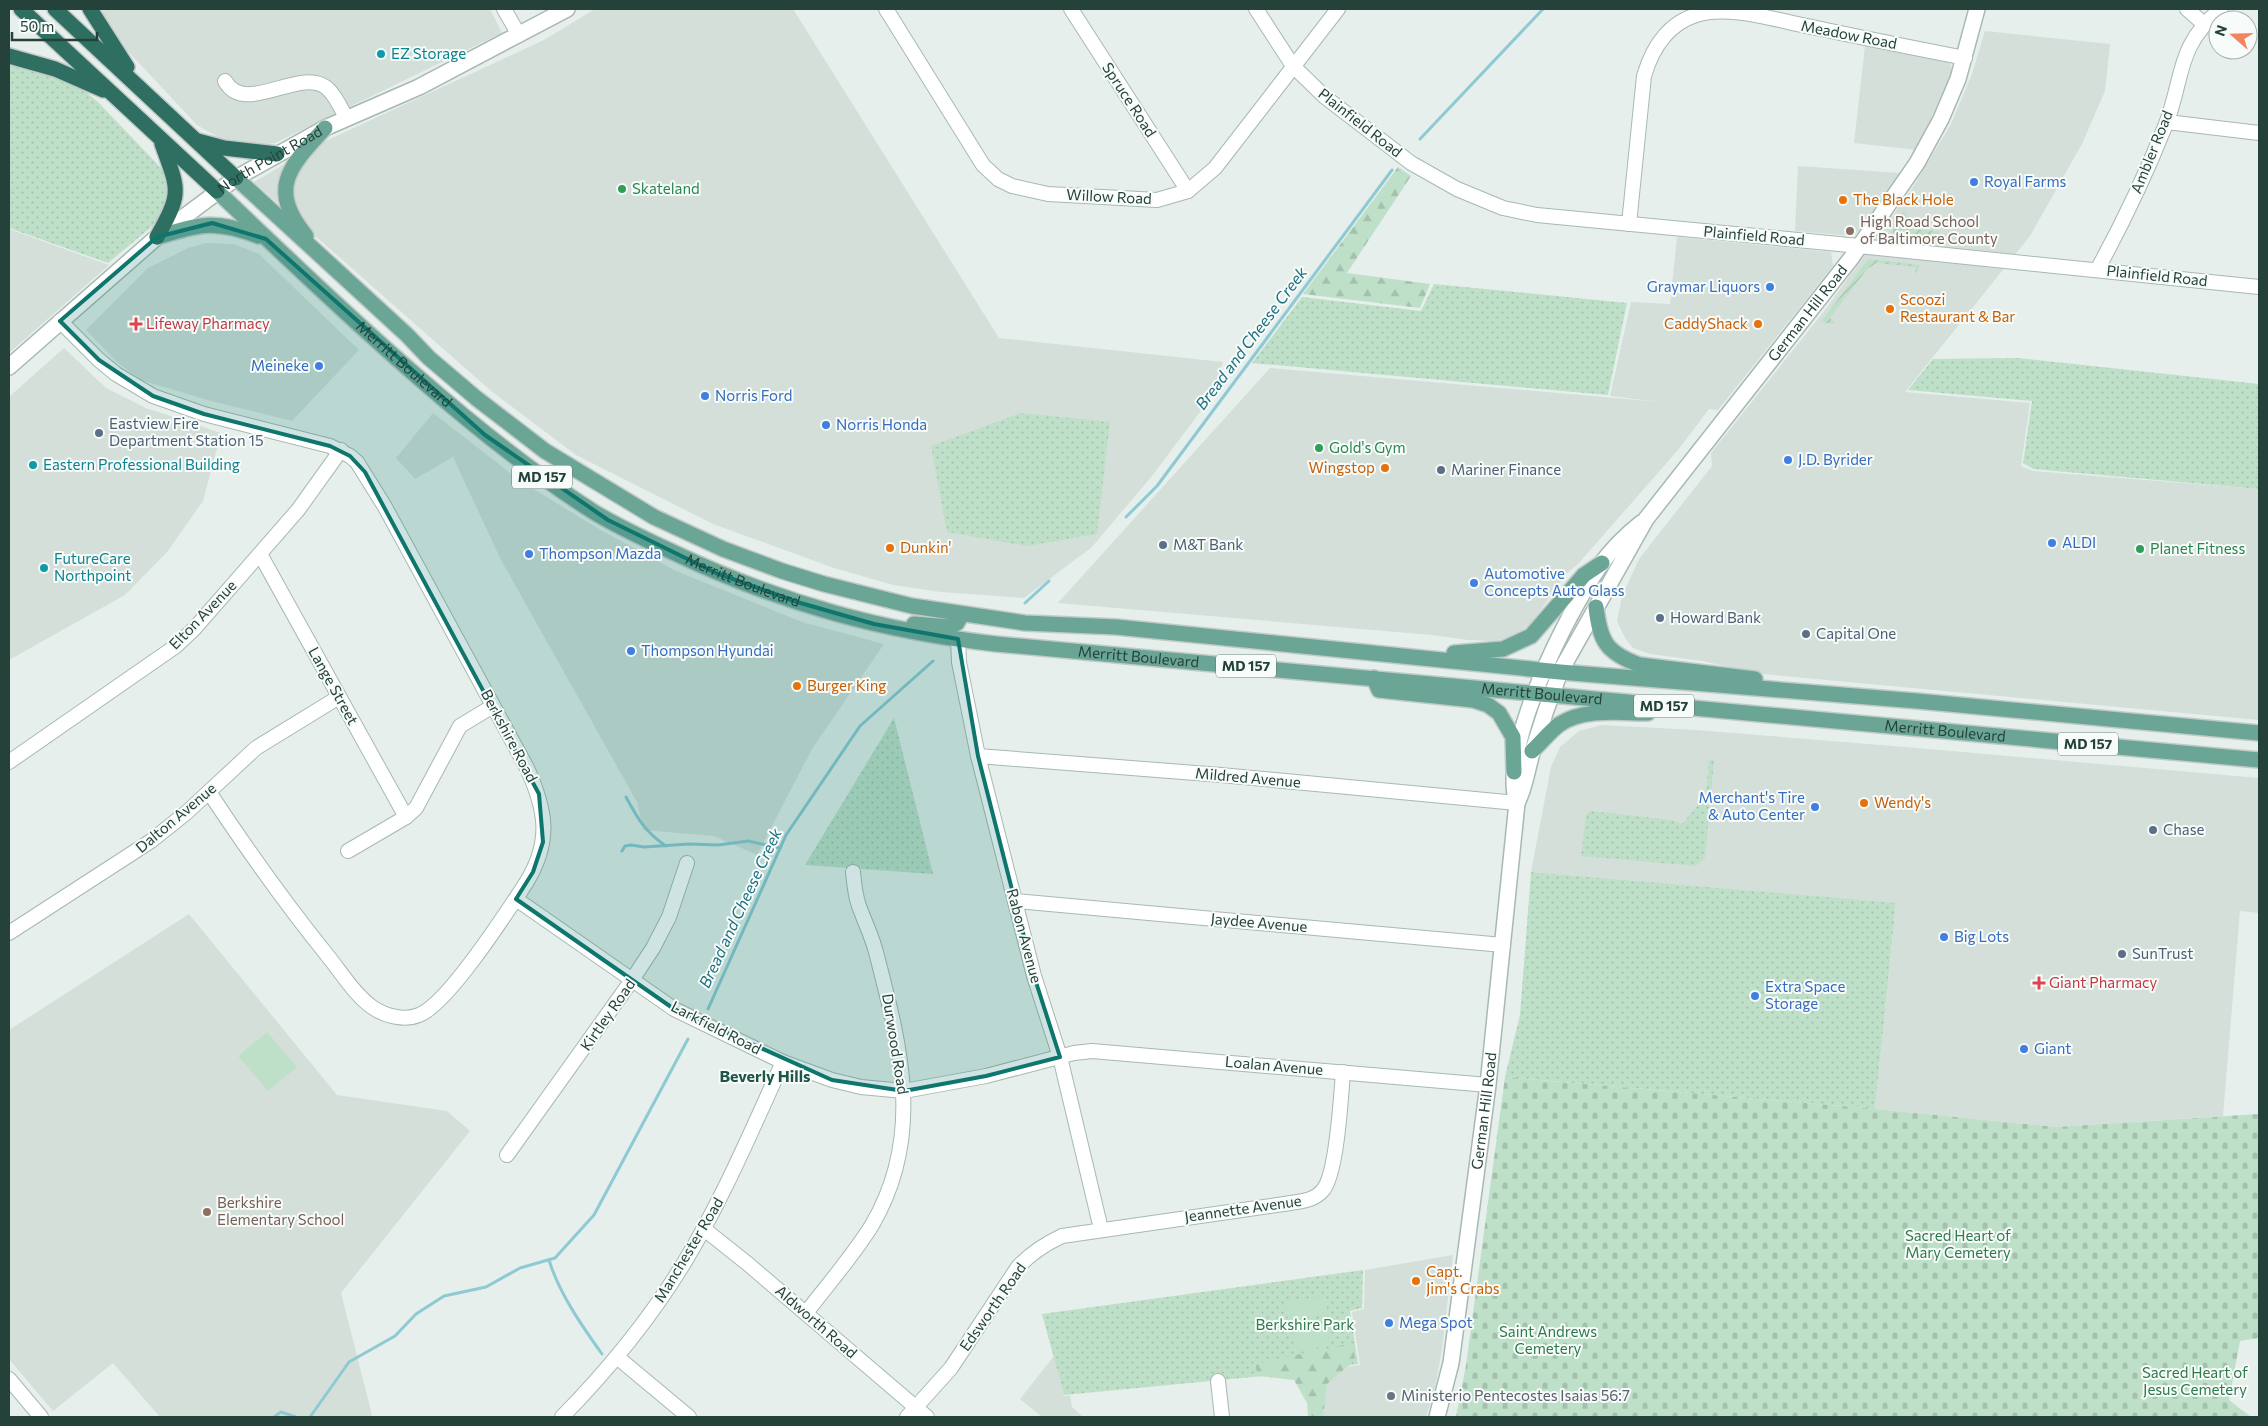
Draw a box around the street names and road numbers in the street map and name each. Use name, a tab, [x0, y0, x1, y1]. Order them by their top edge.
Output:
street label: Meadow Road	[1800, 16, 1899, 52]
street label: Spruce Road	[1099, 59, 1161, 140]
street label: Plainfield Road	[1315, 84, 1406, 161]
street label: Ambler Road	[2126, 107, 2176, 196]
street label: North Point Road	[213, 121, 325, 197]
street label: Willow Road	[1066, 185, 1152, 207]
street label: Plainfield Road	[1703, 222, 1805, 248]
street label: German Hill Road	[1763, 261, 1851, 365]
street label: Plainfield Road	[2106, 261, 2209, 289]
street label: Merritt Boulevard	[353, 317, 456, 411]
road number: MD 157	[512, 466, 572, 488]
street label: Merritt Boulevard	[683, 549, 803, 610]
street label: Elton Avenue	[165, 576, 240, 653]
street label: Merritt Boulevard	[1077, 642, 1200, 671]
street label: Lange Street	[305, 643, 363, 728]
road number: MD 157	[1216, 654, 1276, 678]
street label: Merritt Boulevard	[1480, 679, 1603, 708]
street label: Berkshire Road	[478, 686, 542, 785]
road number: MD 157	[1634, 694, 1694, 718]
street label: Merritt Boulevard	[1884, 716, 2007, 745]
road number: MD 157	[2058, 732, 2118, 756]
street label: Mildred Avenue	[1195, 763, 1302, 791]
street label: Dalton Avenue	[132, 778, 219, 856]
street label: Rabon Avenue	[1004, 886, 1046, 985]
street label: Jaydee Avenue	[1210, 909, 1308, 935]
street label: Kirtley Road	[576, 975, 638, 1054]
street label: Durwood Road	[879, 992, 913, 1095]
street label: Larkfield Road	[668, 997, 764, 1058]
street label: German Hill Road	[1467, 1051, 1499, 1171]
street label: Loalan Avenue	[1224, 1052, 1324, 1078]
street label: Jeannette Avenue	[1183, 1191, 1303, 1225]
street label: Manchester Road	[650, 1194, 727, 1305]
street label: Edsworth Road	[955, 1259, 1029, 1354]
street label: Aldworth Road	[772, 1281, 861, 1362]

